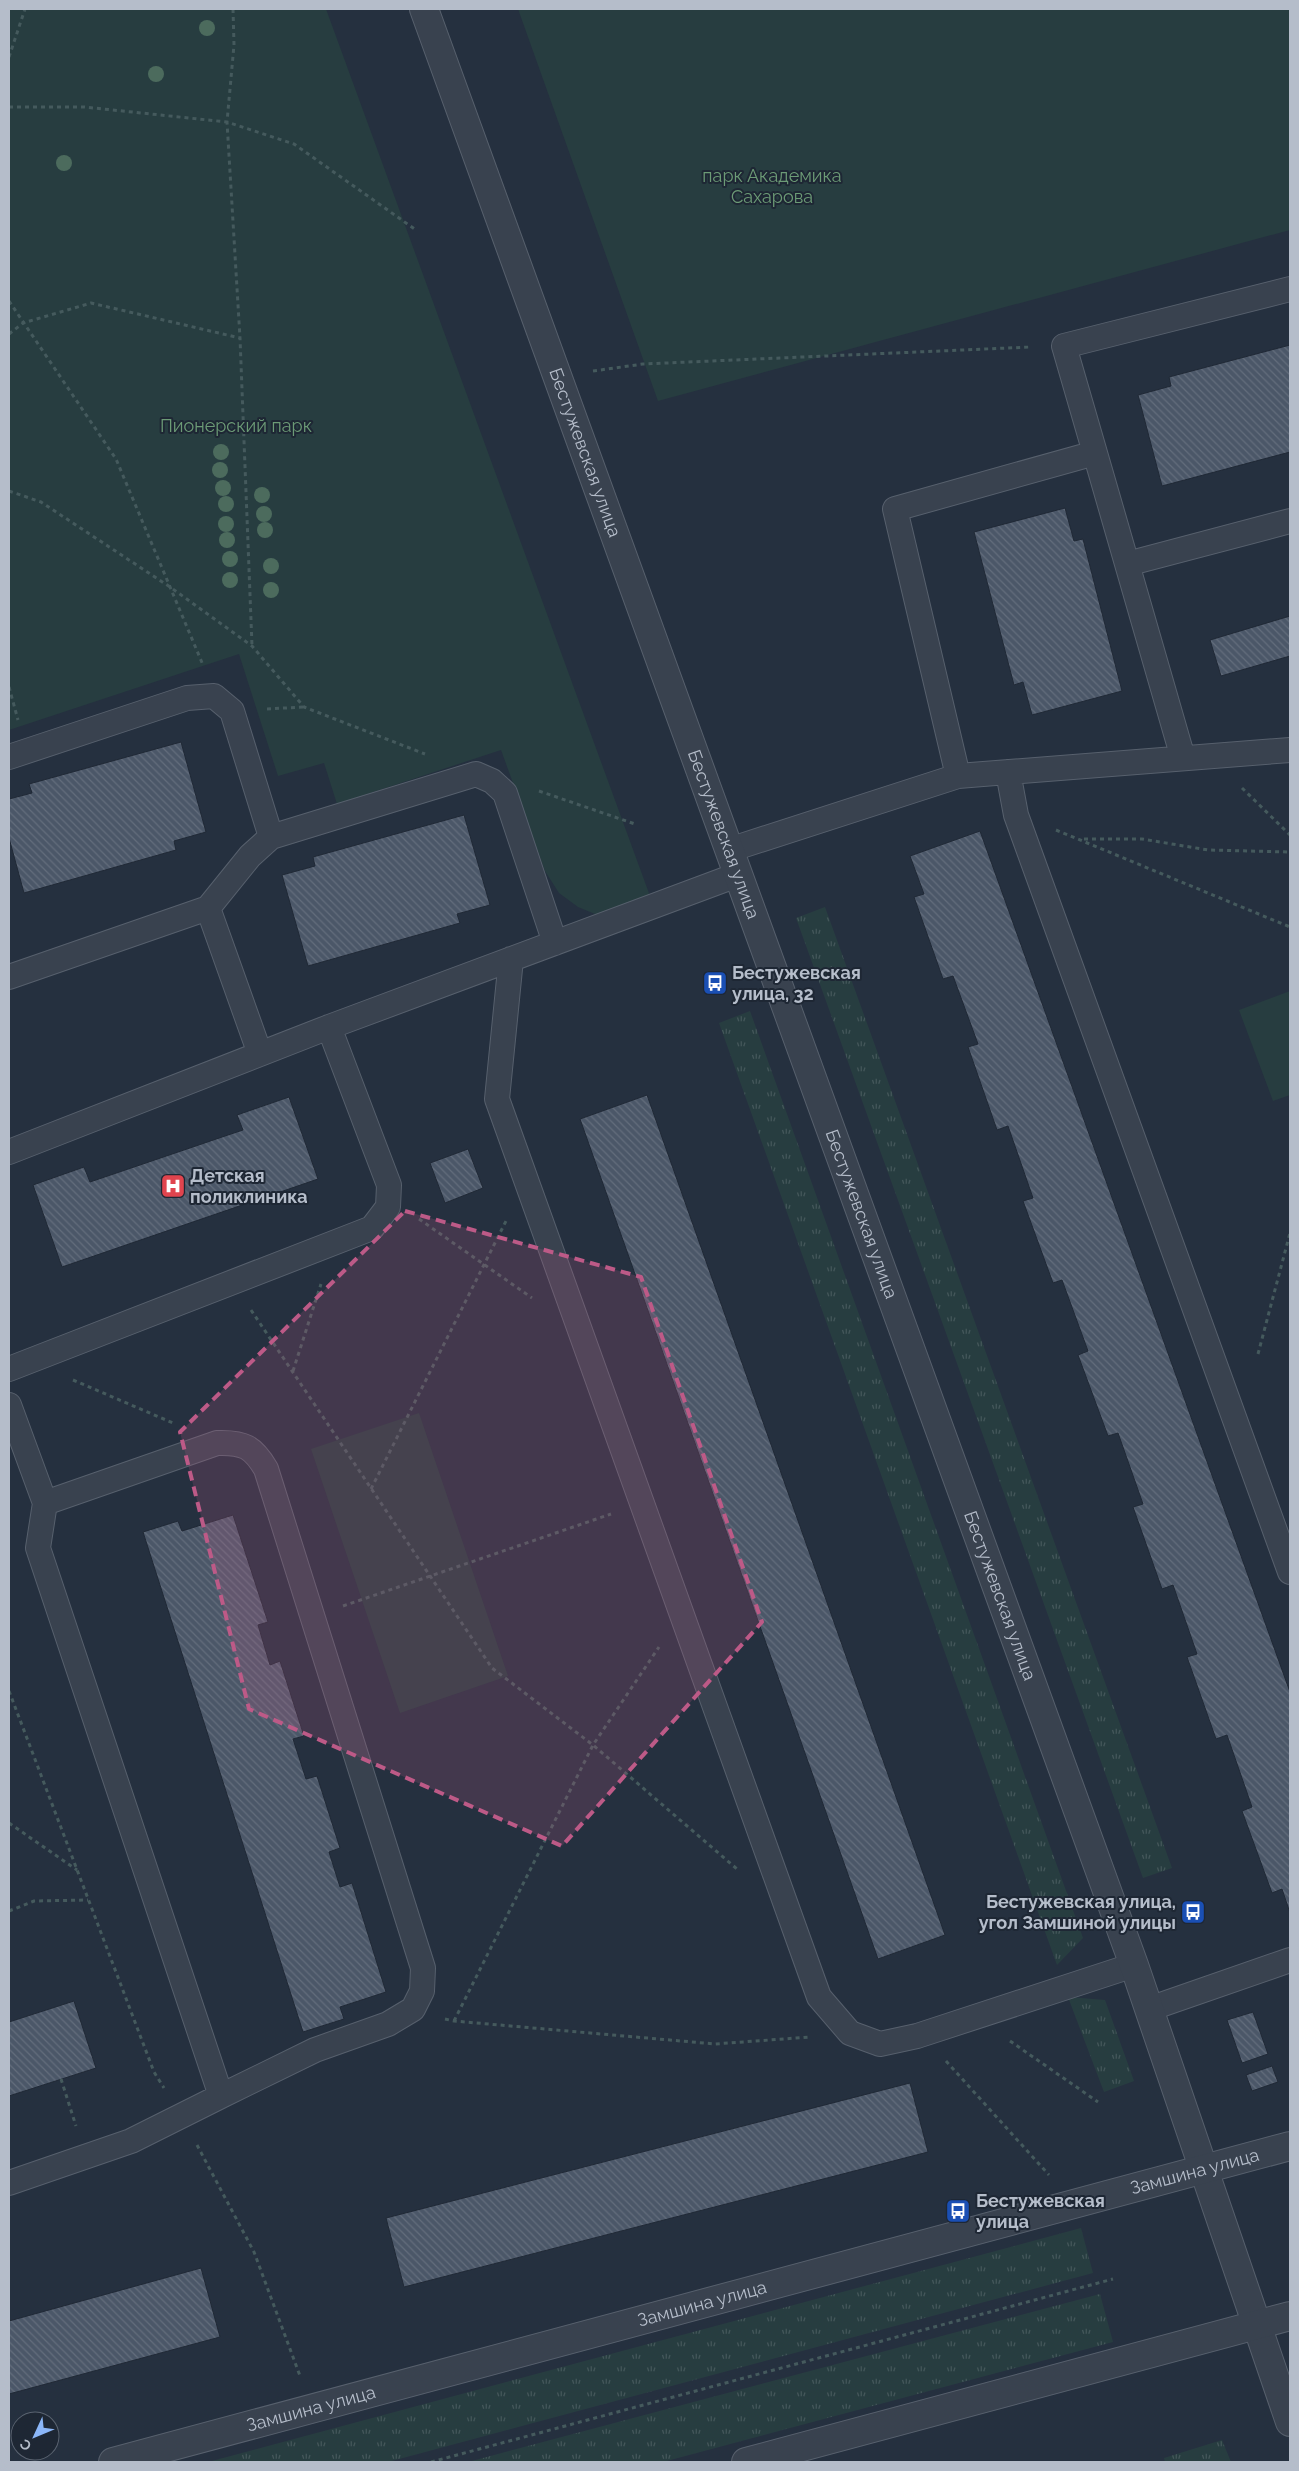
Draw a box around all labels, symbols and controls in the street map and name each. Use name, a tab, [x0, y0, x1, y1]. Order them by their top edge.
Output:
park label: парк Академика Сахарова	[702, 165, 842, 207]
street label: Бестужевская улица	[545, 365, 626, 540]
park label: Пионерский парк	[160, 415, 312, 436]
street label: Бестужевская улица	[684, 747, 764, 922]
place label: Бестужевская улица, 32	[732, 962, 861, 1004]
bus stop icon: Бестужевская улица, 32	[702, 970, 728, 996]
street label: Бестужевская улица	[822, 1126, 902, 1301]
place label: Детская поликлиника	[190, 1165, 308, 1207]
hospital icon: Детская поликлиника	[160, 1173, 186, 1199]
street label: Бестужевская улица	[960, 1508, 1041, 1683]
place label: Бестужевская улица, угол Замшиной улицы	[979, 1891, 1176, 1933]
bus stop icon: Бестужевская улица, угол Замшиной улицы	[1180, 1899, 1206, 1925]
street label: Замшина улица	[1128, 2144, 1261, 2198]
place label: Бестужевская улица	[976, 2190, 1105, 2232]
bus stop icon: Бестужевская улица	[945, 2198, 971, 2224]
street label: Замшина улица	[635, 2276, 769, 2331]
street label: Замшина улица	[244, 2381, 378, 2436]
north arrow	[10, 2411, 60, 2461]
text: С	[16, 2436, 35, 2454]

